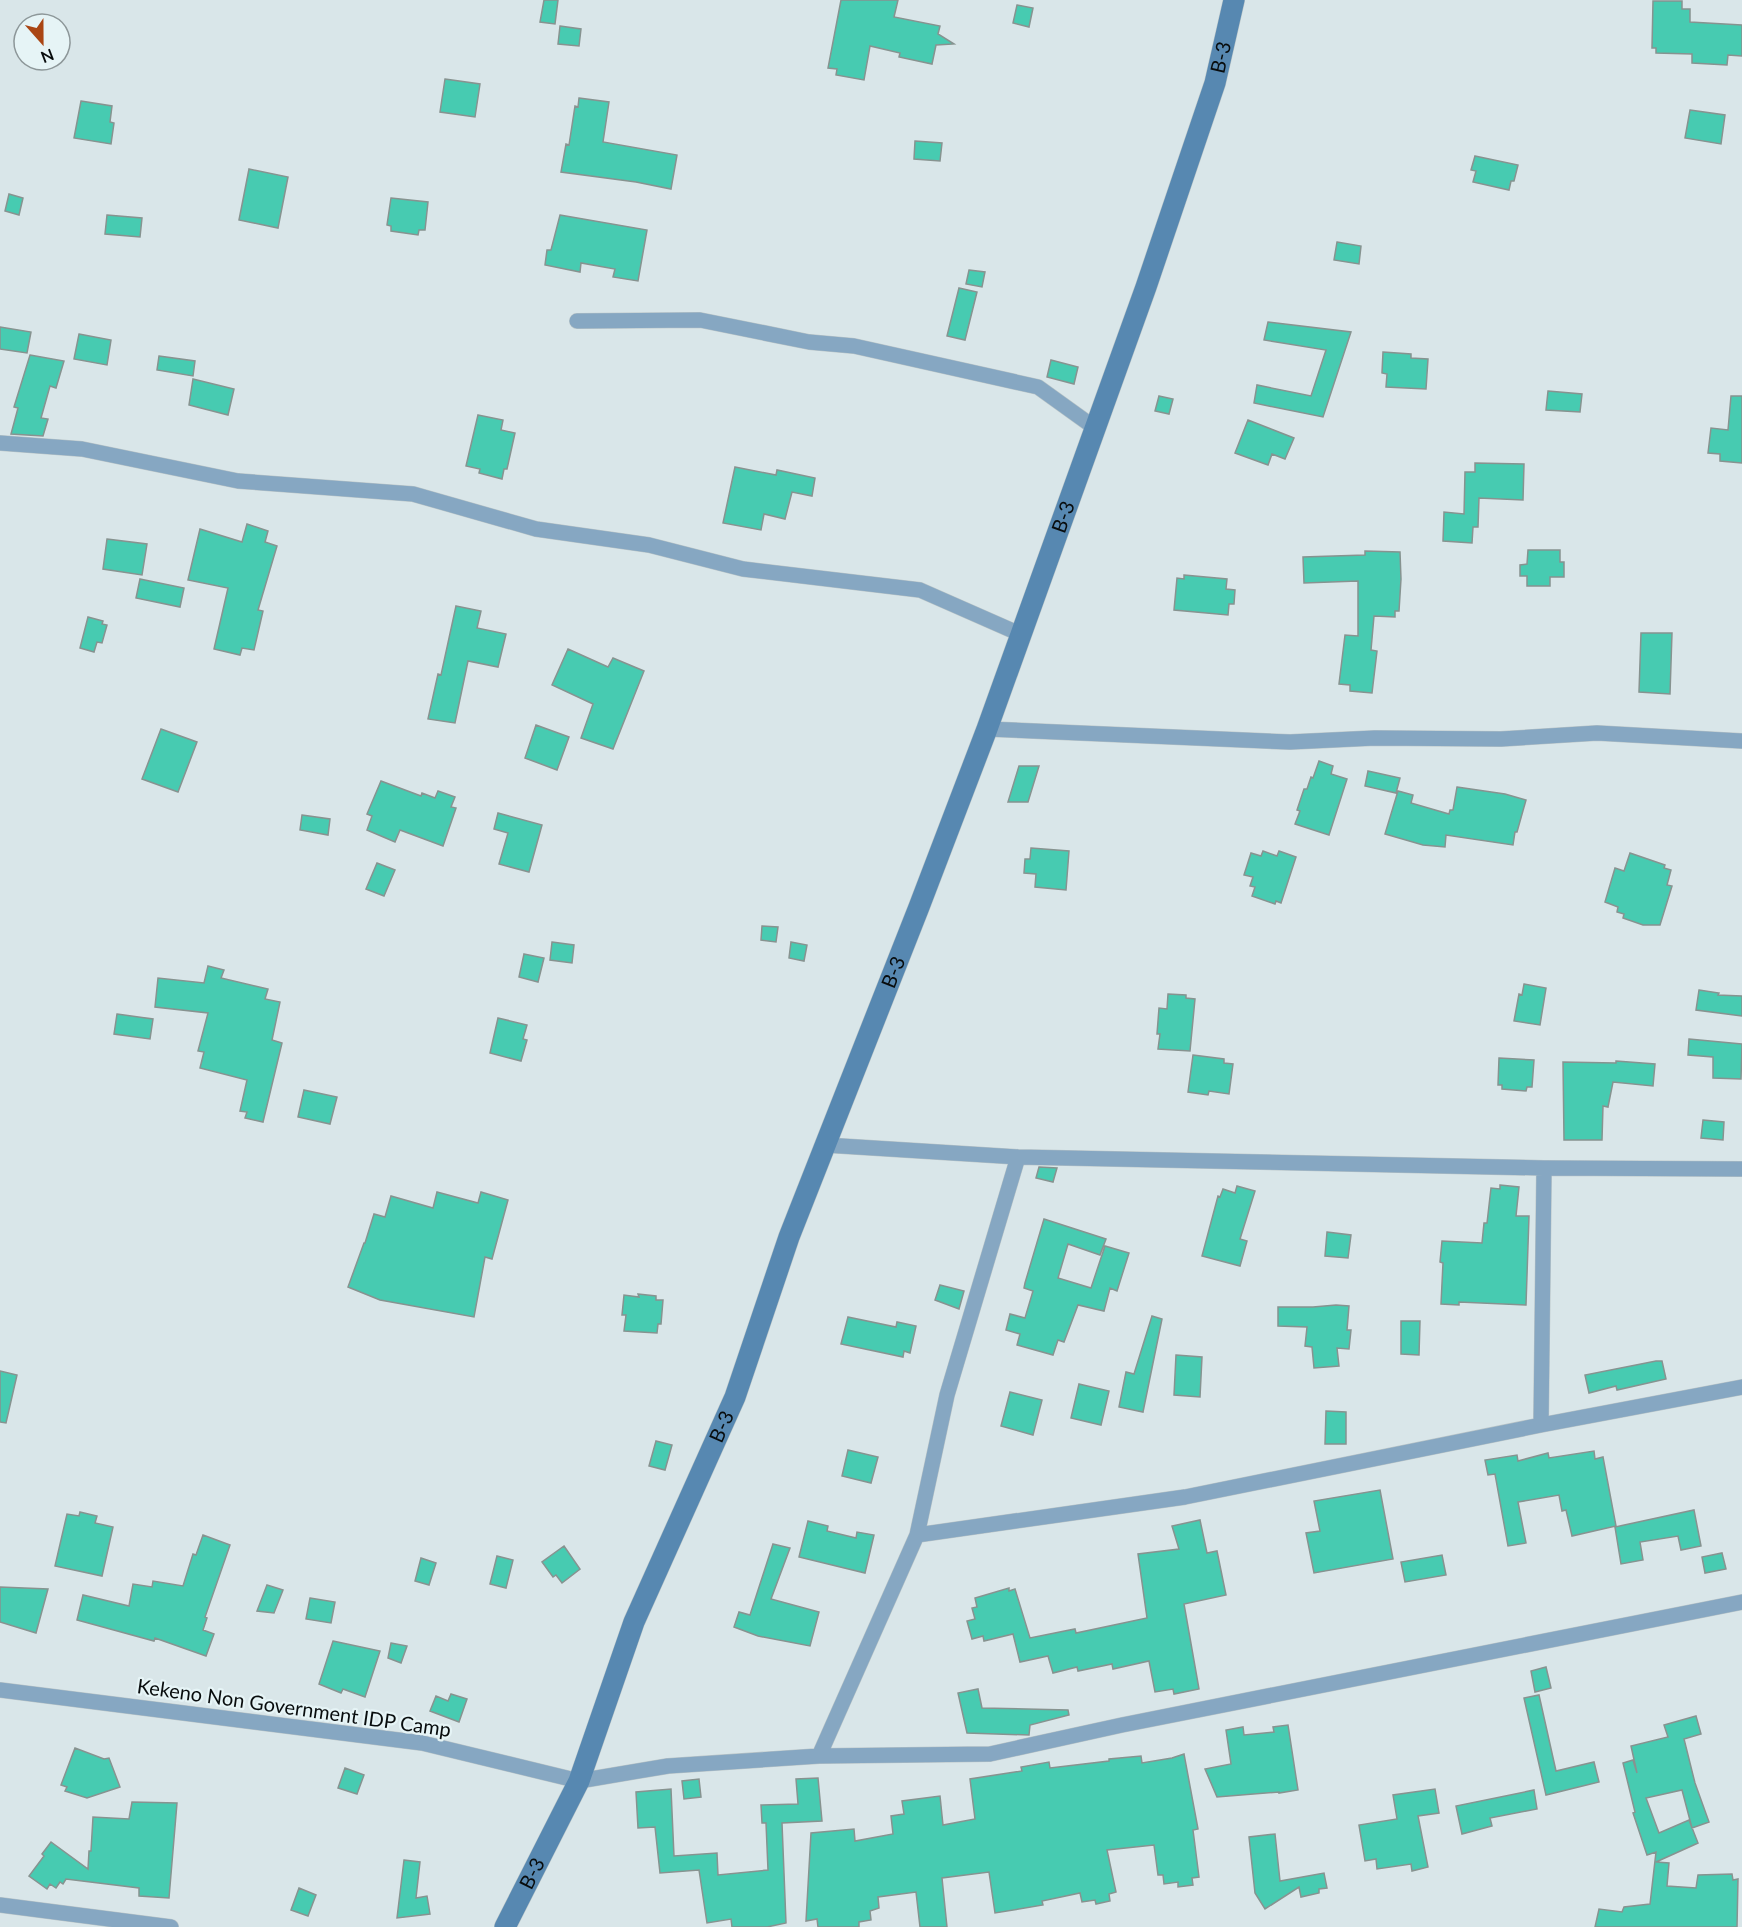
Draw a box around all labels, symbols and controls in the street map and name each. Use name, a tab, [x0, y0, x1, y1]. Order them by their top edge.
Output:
north arrow	[12, 12, 72, 72]
street label: B-3	[1205, 39, 1235, 75]
text: N	[38, 45, 57, 68]
street label: B-3	[1046, 498, 1079, 536]
street label: B-3	[875, 953, 909, 991]
street label: B-3	[703, 1407, 738, 1446]
street label: Kekeno Non Government IDP Camp	[136, 1673, 453, 1741]
street label: B-3	[513, 1853, 549, 1893]

